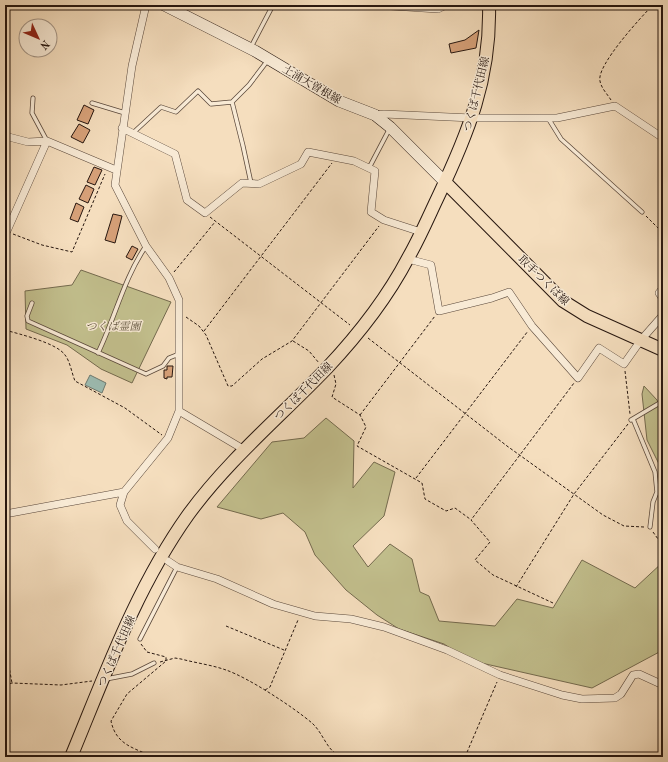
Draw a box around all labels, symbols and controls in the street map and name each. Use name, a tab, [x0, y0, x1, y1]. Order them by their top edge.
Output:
north arrow	[18, 18, 58, 58]
text: N	[37, 37, 51, 51]
street label: つくば千代田線	[461, 55, 492, 133]
street label: 土浦大曽根線	[280, 62, 344, 107]
street label: 取手つくば線	[515, 253, 572, 308]
park label: つくば霊園	[86, 320, 142, 333]
street label: つくば千代田線	[272, 360, 335, 423]
street label: つくば千代田線	[95, 613, 138, 689]

